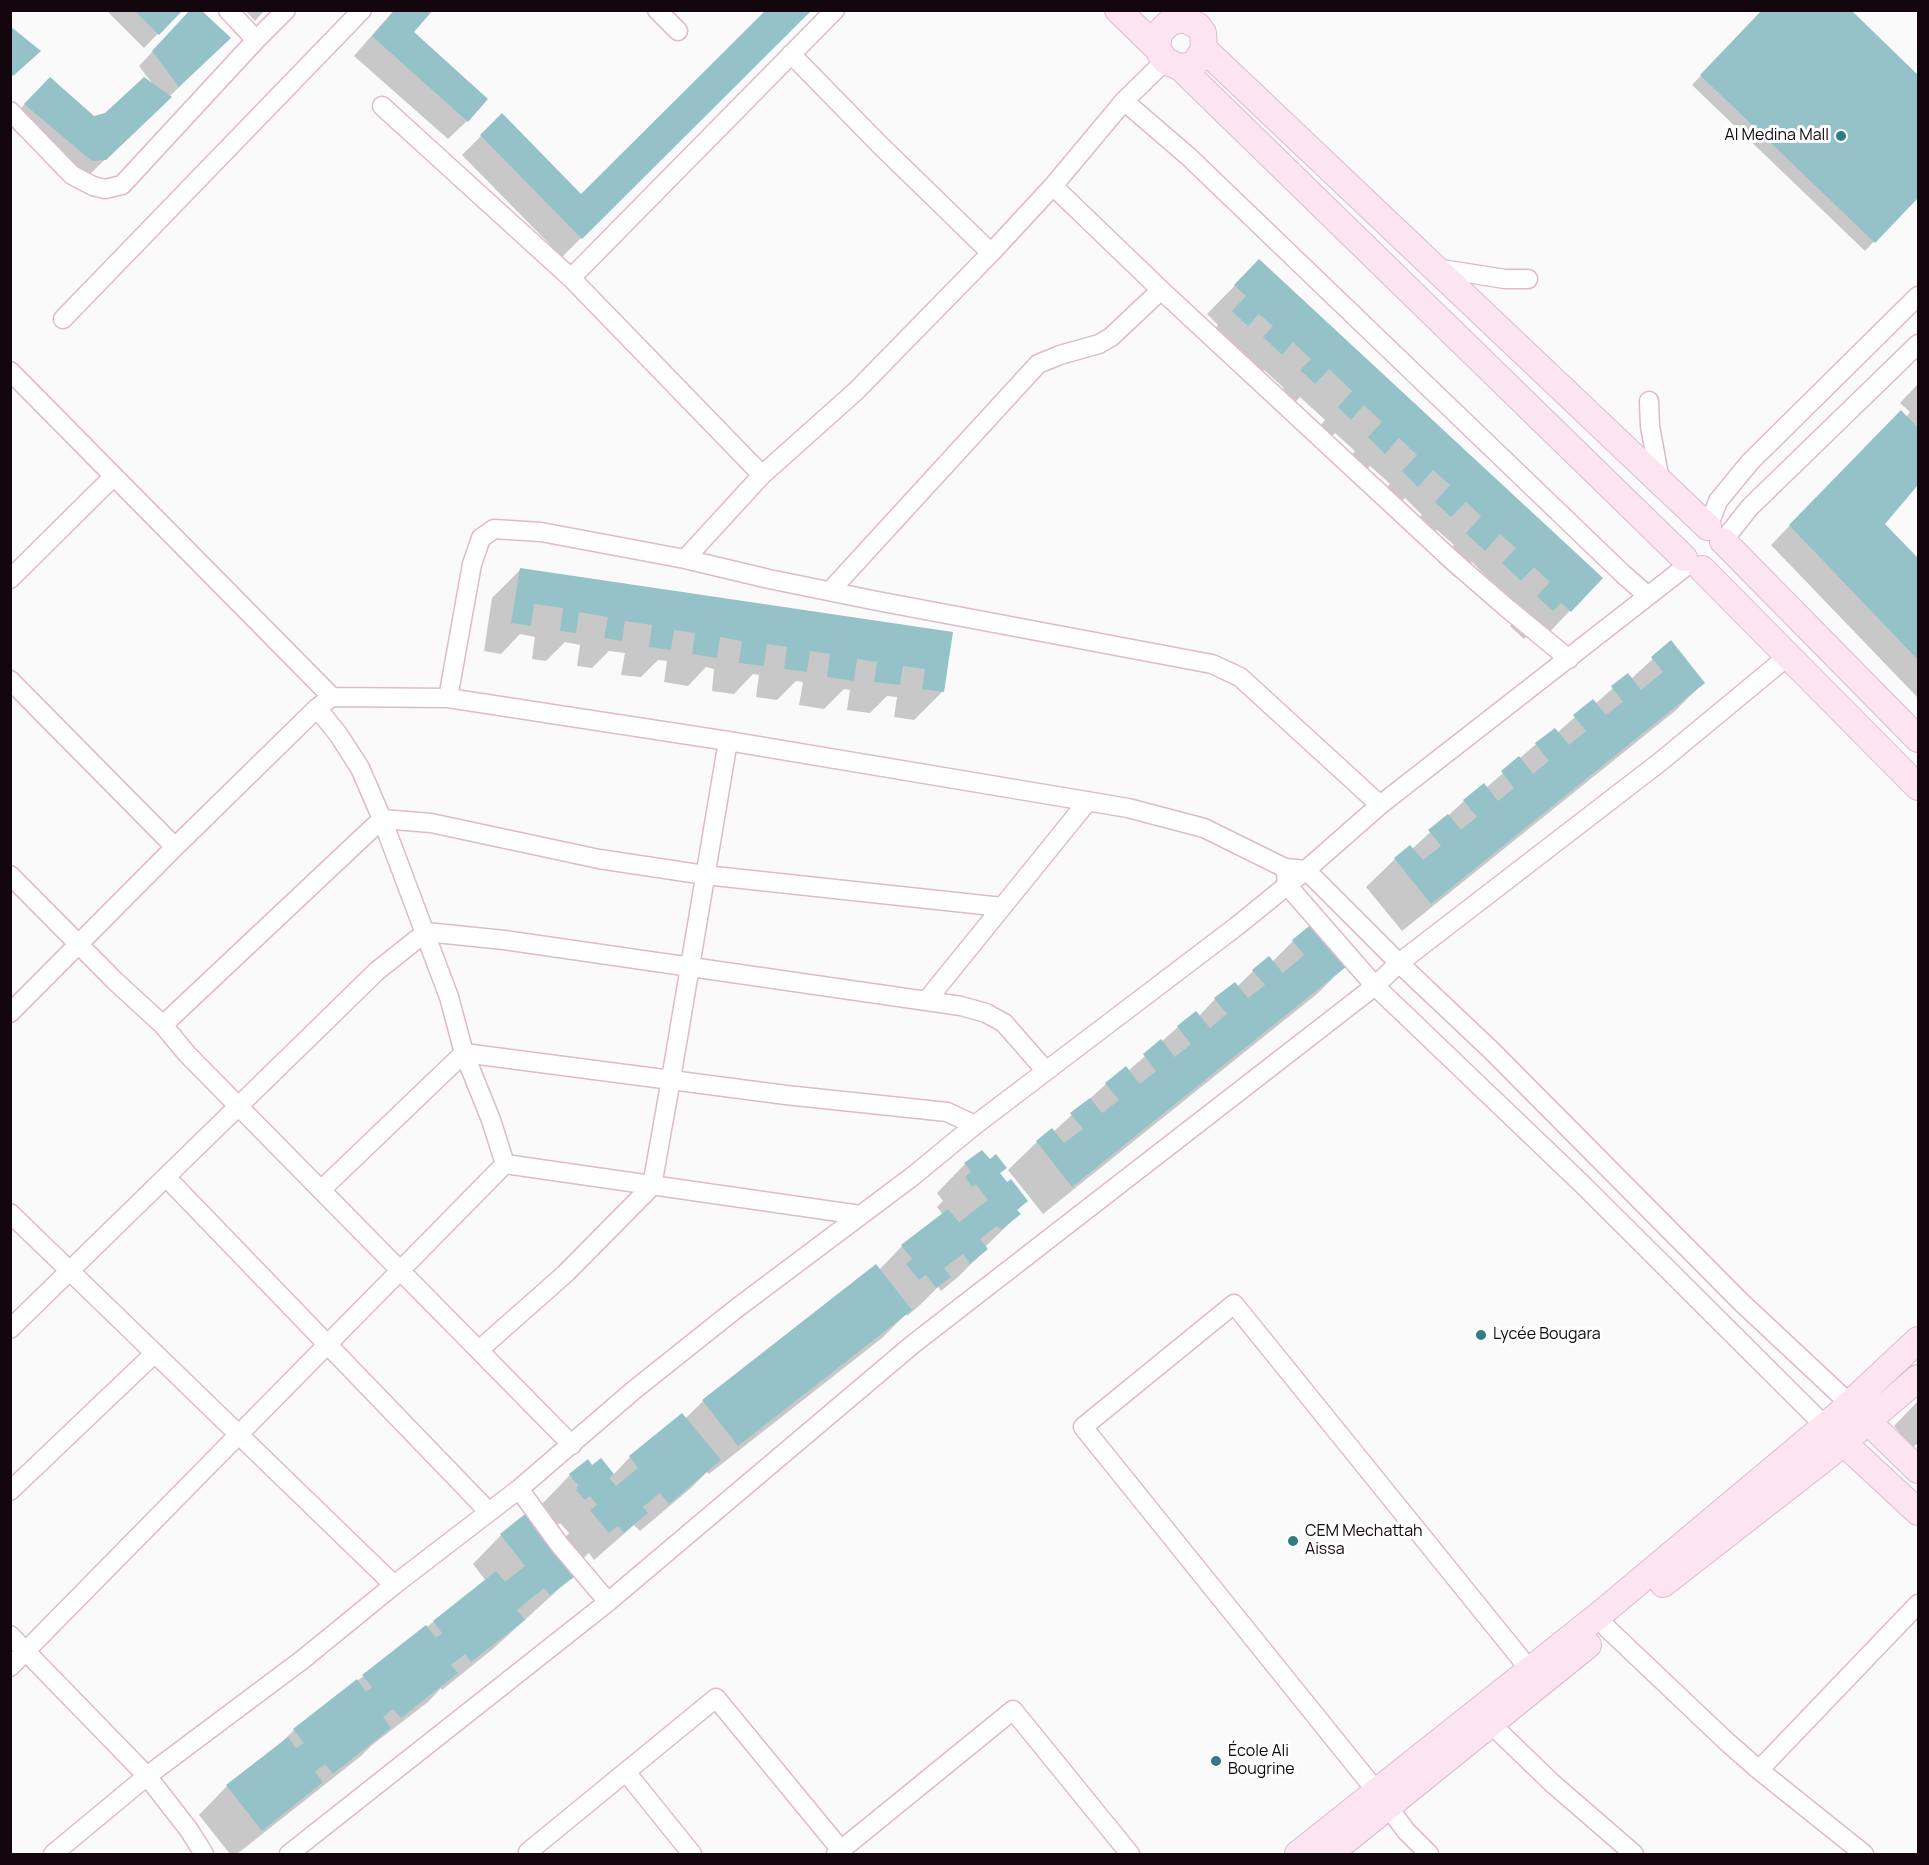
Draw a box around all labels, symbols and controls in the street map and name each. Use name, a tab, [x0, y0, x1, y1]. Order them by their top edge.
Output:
place label: Al Medina Mall	[1725, 126, 1829, 146]
marker: Al Medina Mall	[1834, 129, 1848, 143]
place label: Lycée Bougara	[1493, 1325, 1601, 1345]
marker: Lycée Bougara	[1474, 1328, 1488, 1342]
place label: CEM Mechattah Aissa	[1305, 1522, 1423, 1560]
marker: CEM Mechattah Aissa	[1286, 1534, 1300, 1548]
place label: École Ali Bougrine	[1228, 1742, 1295, 1780]
marker: École Ali Bougrine	[1209, 1754, 1223, 1768]

